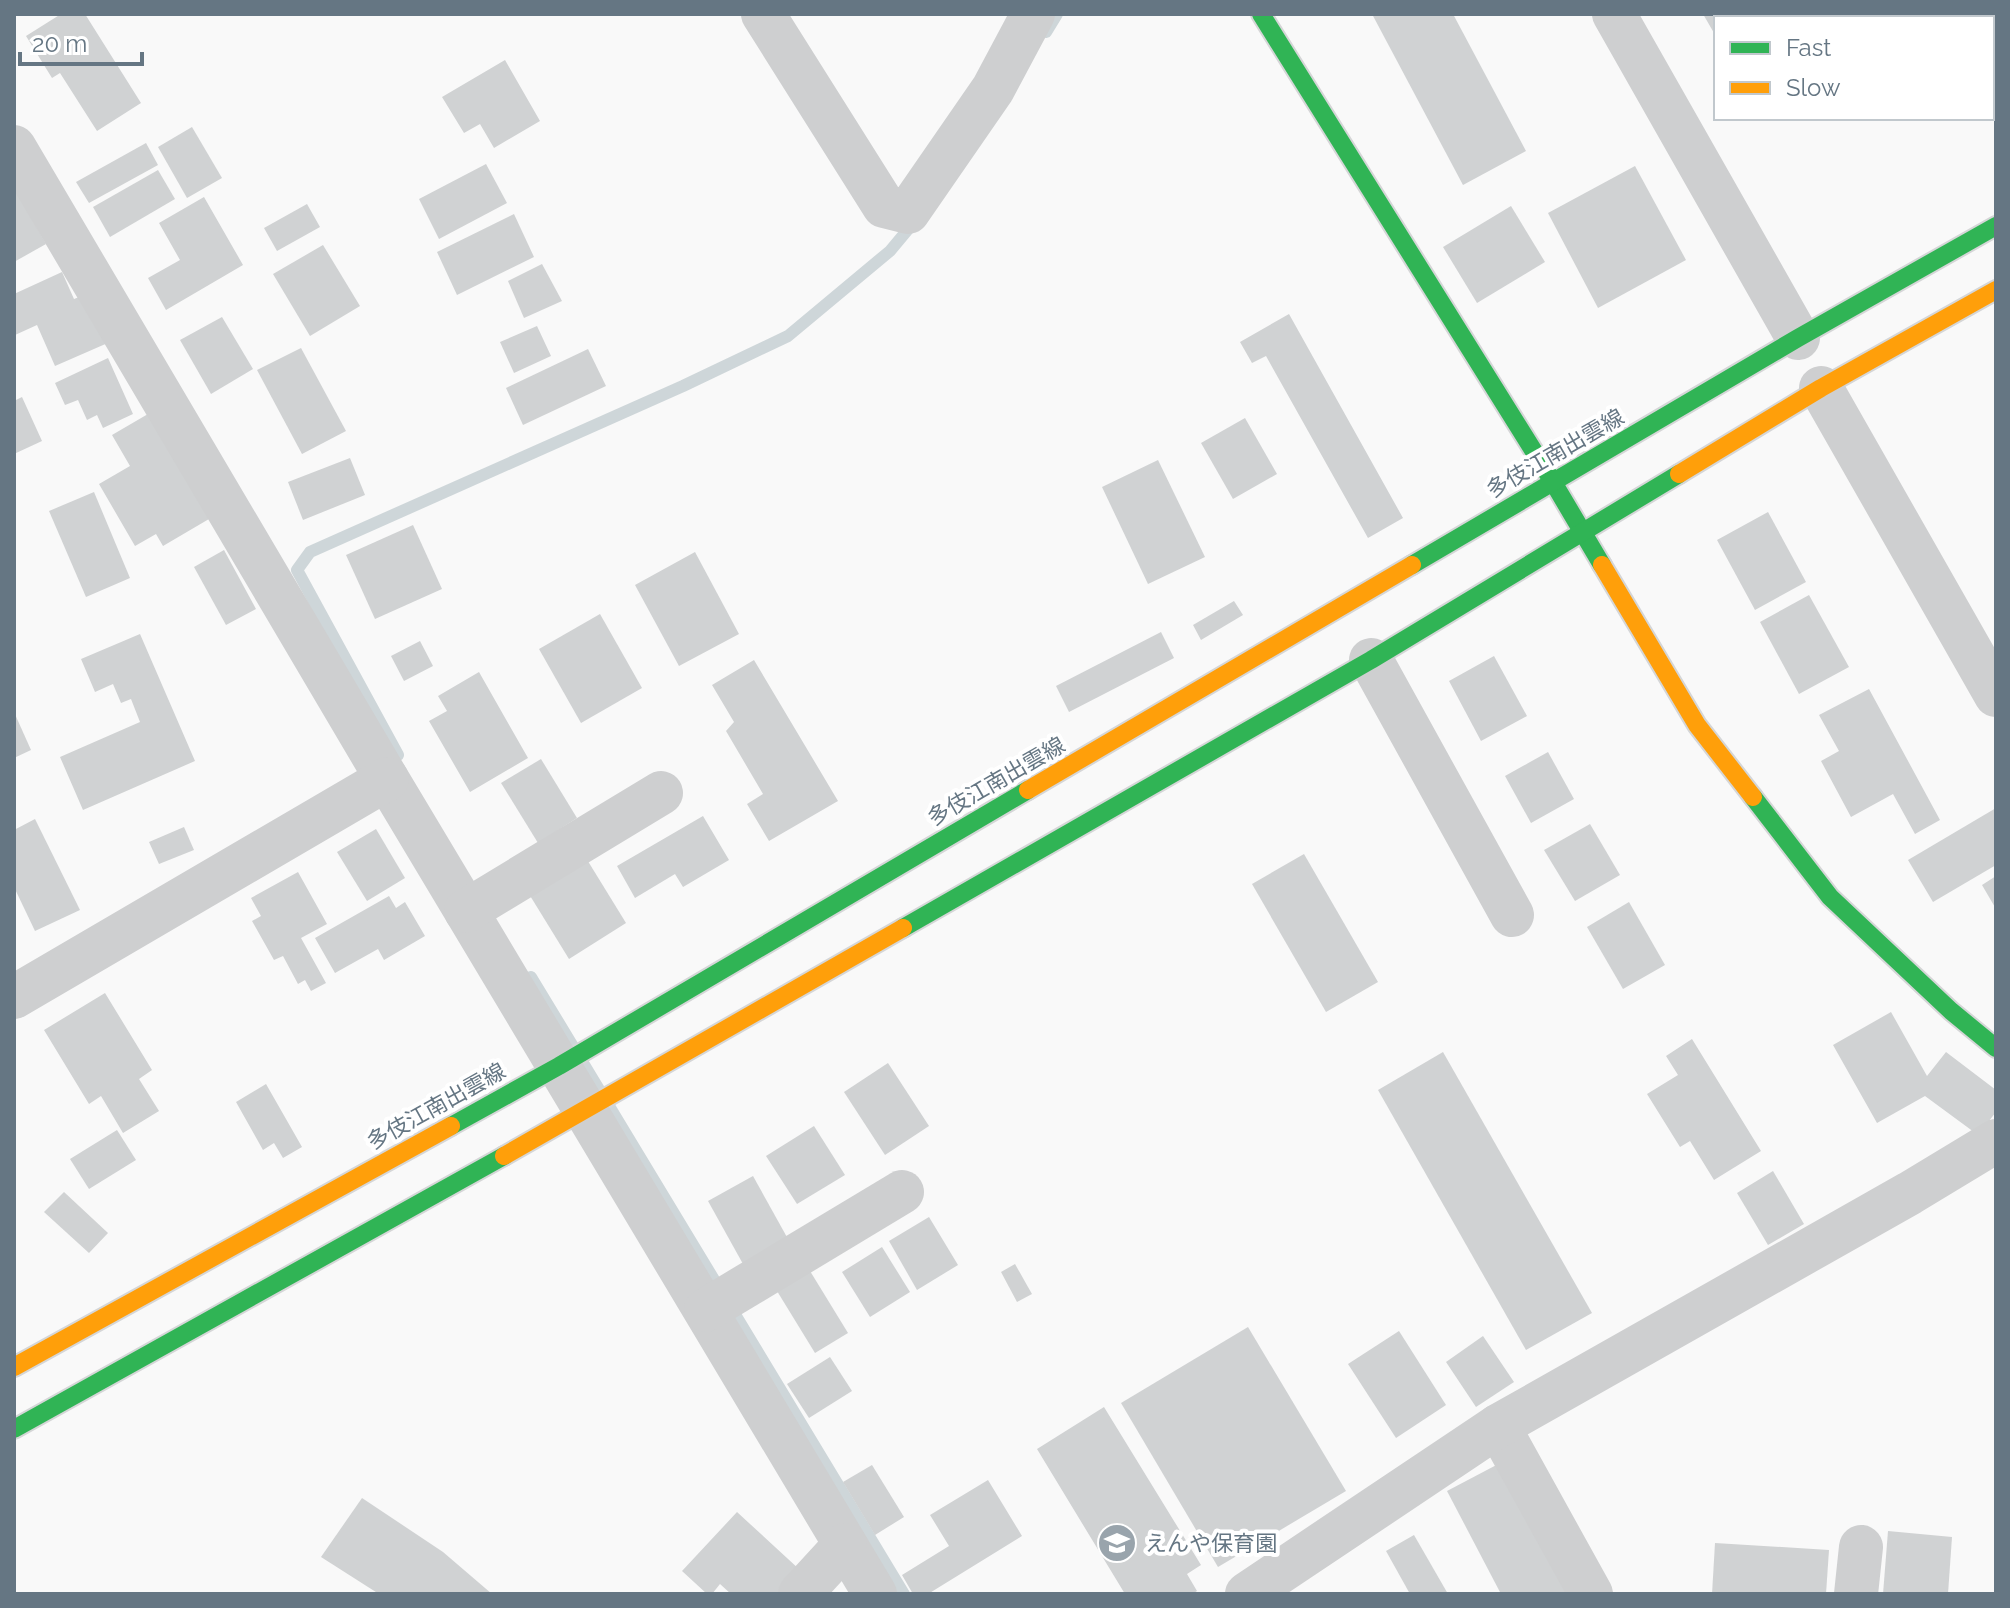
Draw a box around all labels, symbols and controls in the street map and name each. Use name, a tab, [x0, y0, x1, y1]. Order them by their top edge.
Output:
scale bar	[20, 16, 142, 66]
legend	[1714, 16, 1994, 120]
text: 20 m	[32, 29, 87, 58]
text: Fast	[1786, 33, 1831, 62]
text: Slow	[1786, 73, 1841, 102]
street label: 多伎江南出雲線	[1482, 403, 1628, 503]
street label: 多伎江南出雲線	[923, 731, 1069, 831]
street label: 多伎江南出雲線	[362, 1057, 510, 1155]
school or university icon: えんや保育園	[1096, 1522, 1138, 1564]
place label: えんや保育園	[1145, 1530, 1277, 1556]

